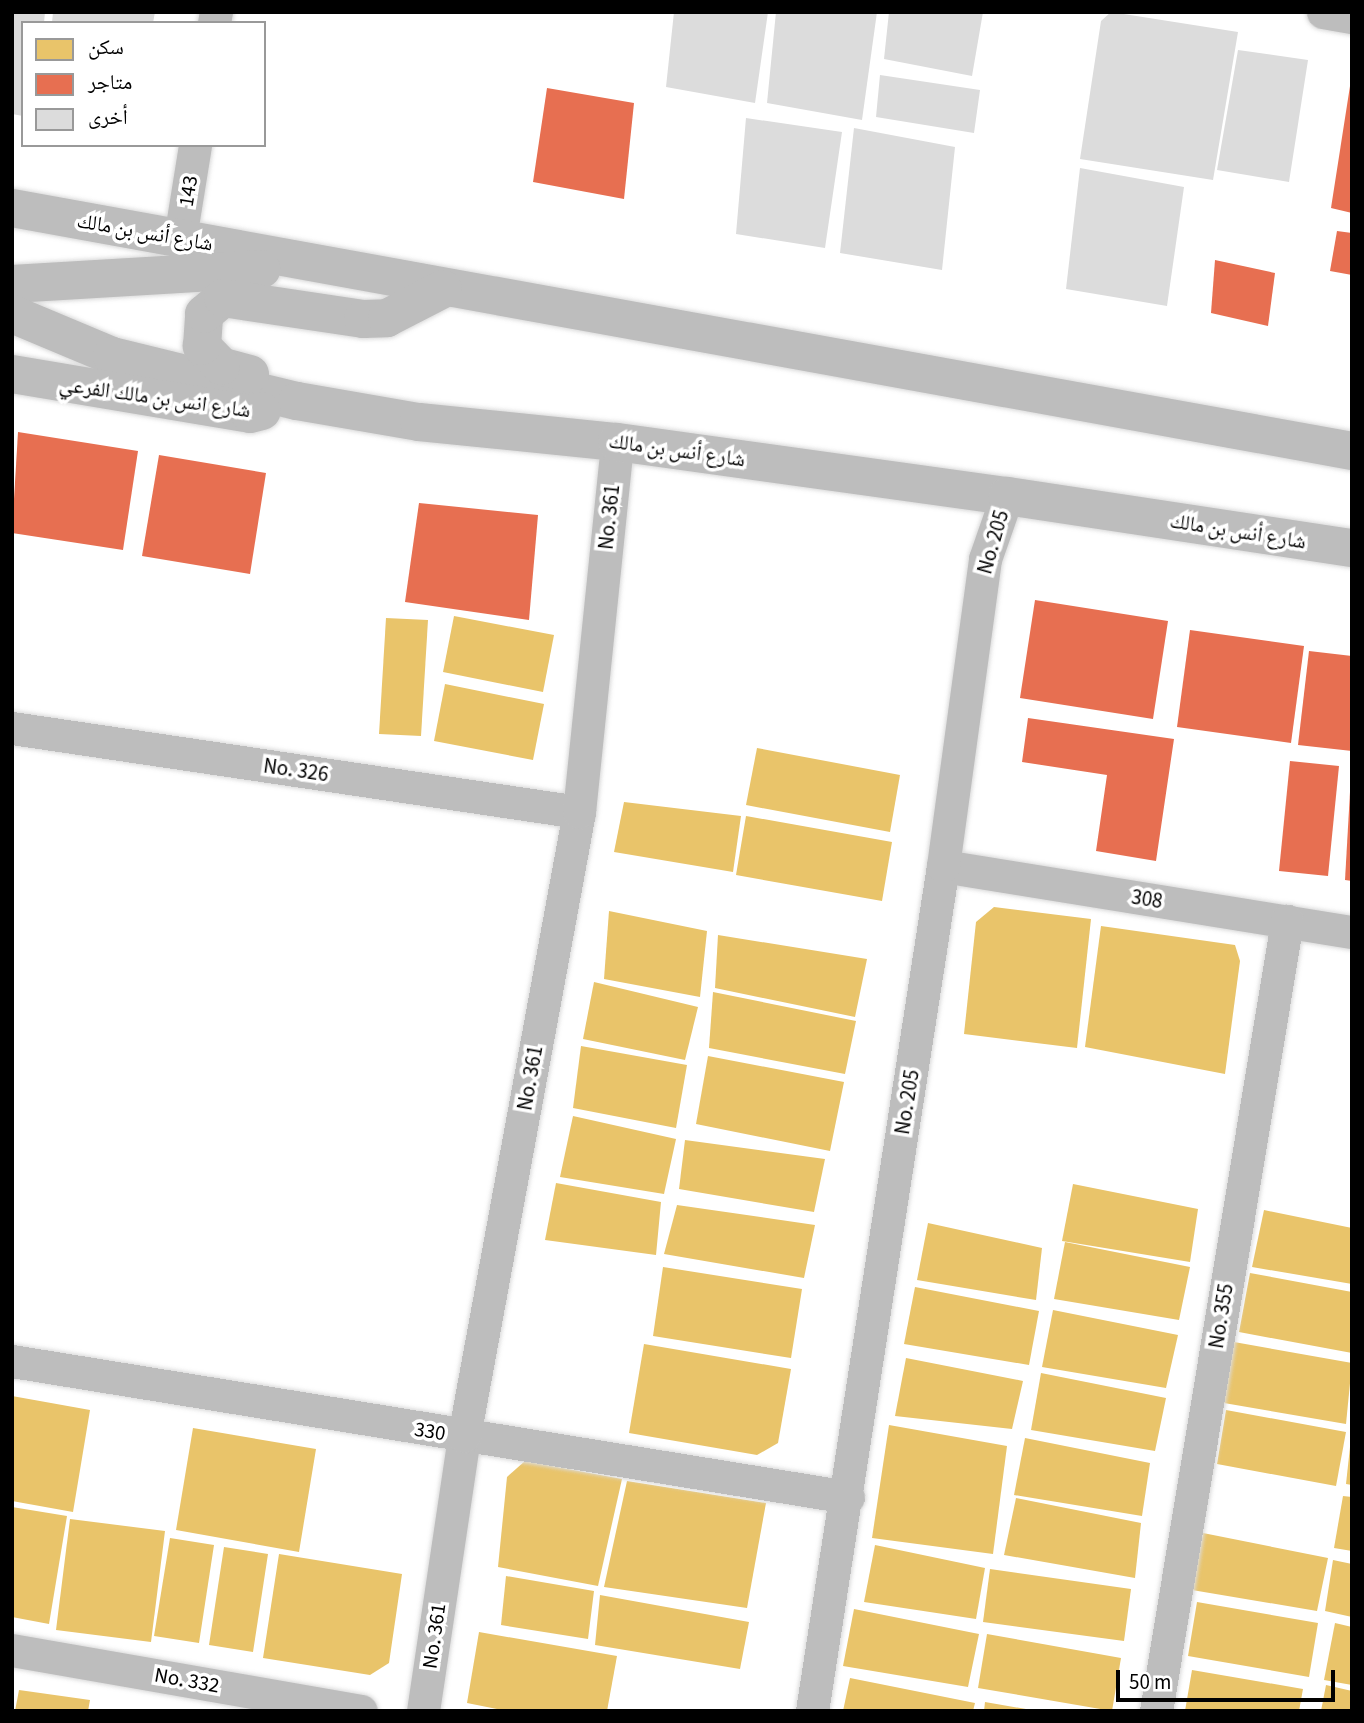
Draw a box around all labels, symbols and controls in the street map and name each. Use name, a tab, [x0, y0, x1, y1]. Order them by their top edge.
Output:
legend	[21, 21, 266, 147]
text: سكن	[88, 32, 124, 62]
text: متاجر	[88, 67, 132, 97]
text: أخرى	[88, 102, 128, 132]
street label: 143	[173, 174, 203, 208]
street label: شارع أنس بن مالك	[75, 208, 215, 256]
street label: شارع انس بن مالك الفرعي	[58, 371, 252, 423]
street label: شارع أنس بن مالك	[607, 428, 747, 472]
street label: No. 361	[593, 483, 625, 551]
street label: No. 205	[972, 507, 1014, 577]
street label: شارع أنس بن مالك	[1168, 508, 1308, 554]
street label: No. 326	[262, 753, 330, 787]
street label: 308	[1130, 884, 1164, 914]
street label: No. 361	[512, 1044, 548, 1112]
street label: No. 205	[889, 1068, 925, 1136]
street label: No. 355	[1203, 1282, 1239, 1350]
street label: 330	[413, 1416, 447, 1446]
street label: No. 361	[417, 1602, 451, 1670]
scale bar	[1119, 1656, 1338, 1700]
street label: No. 332	[153, 1662, 221, 1698]
text: 50 m	[1129, 1667, 1171, 1697]

